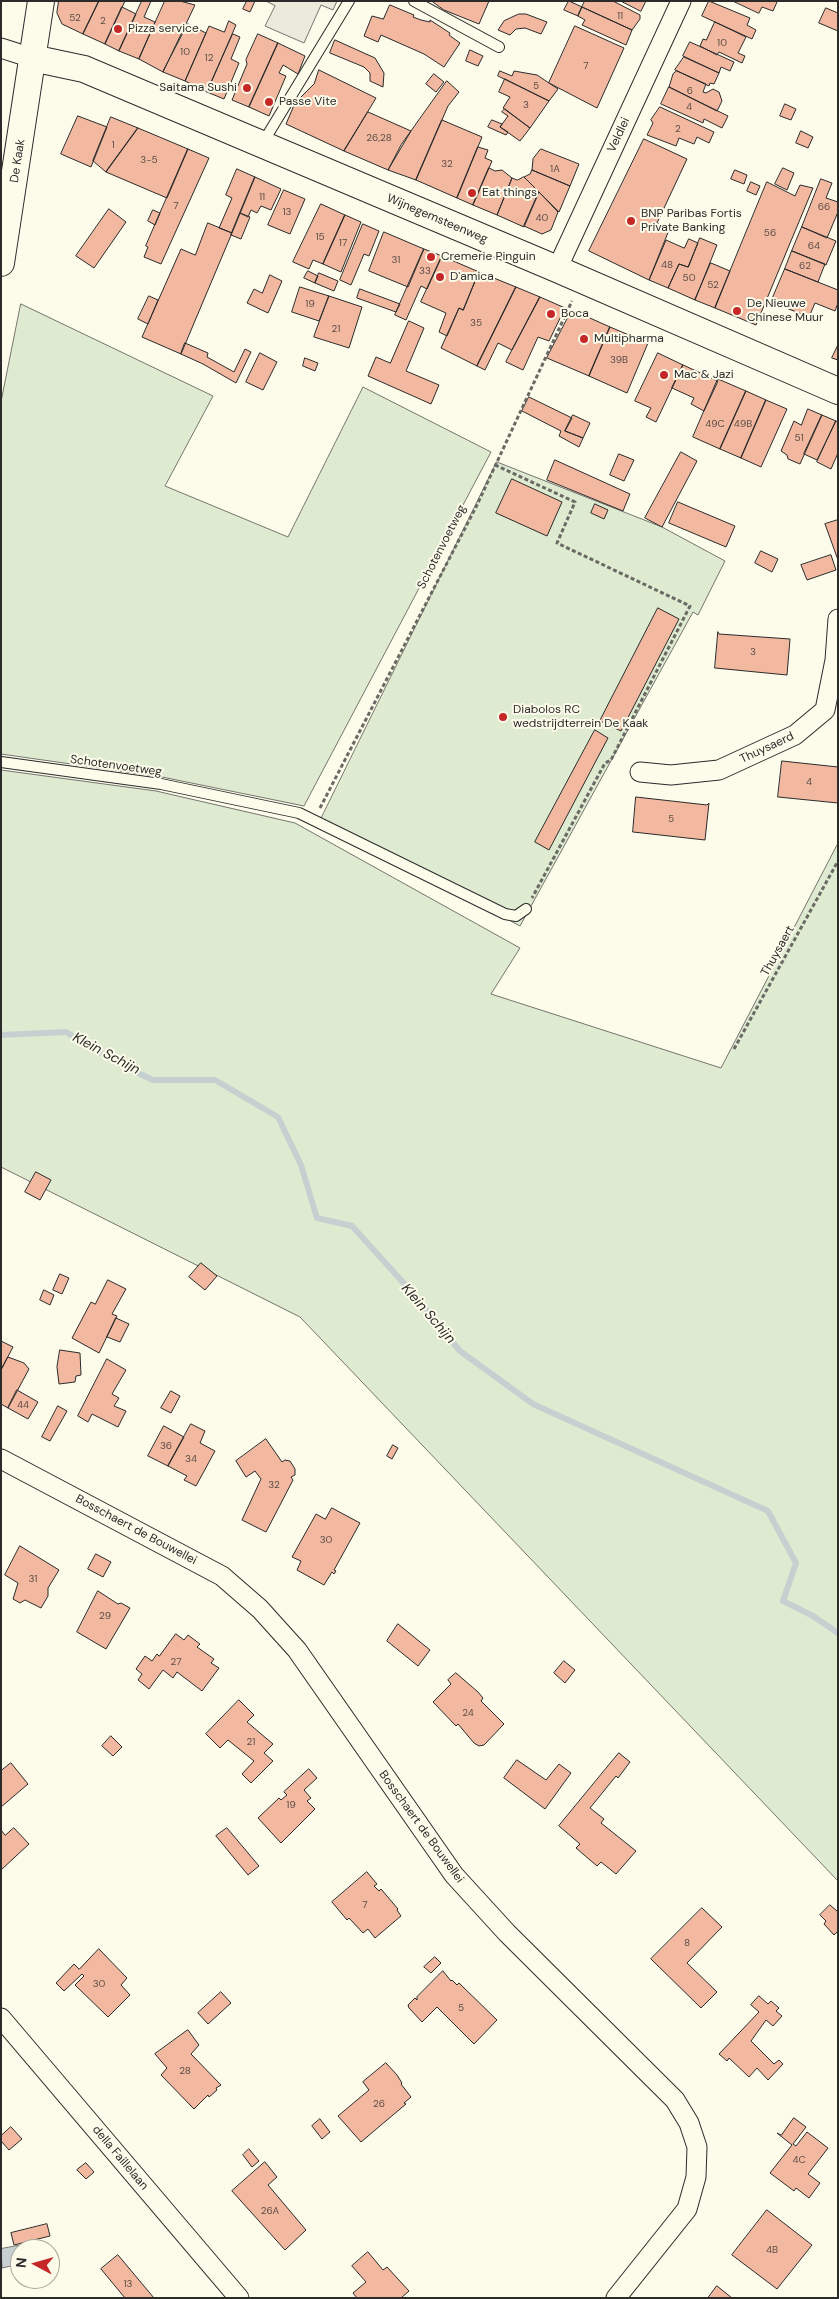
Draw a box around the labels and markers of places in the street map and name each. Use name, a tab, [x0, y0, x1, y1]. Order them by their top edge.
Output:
place label: Pizza service	[128, 22, 199, 36]
marker: Pizza service	[112, 23, 124, 35]
place label: Saitama Sushi	[159, 81, 237, 95]
marker: Saitama Sushi	[241, 82, 253, 94]
place label: Passe Vite	[279, 95, 337, 109]
marker: Passe Vite	[263, 96, 275, 108]
place label: Eat things	[482, 186, 537, 200]
marker: Eat things	[466, 187, 478, 199]
place label: BNP Paribas Fortis Private Banking	[641, 207, 742, 235]
marker: BNP Paribas Fortis Private Banking	[625, 215, 637, 227]
place label: Cremerie Pinguin	[441, 250, 536, 264]
marker: Cremerie Pinguin	[425, 251, 437, 263]
place label: D'amica	[450, 270, 494, 284]
marker: D'amica	[434, 271, 446, 283]
place label: De Nieuwe Chinese Muur	[747, 297, 823, 325]
marker: De Nieuwe Chinese Muur	[731, 305, 743, 317]
place label: Boca	[561, 307, 589, 321]
marker: Boca	[545, 308, 557, 320]
place label: Multipharma	[594, 332, 664, 346]
marker: Multipharma	[578, 333, 590, 345]
place label: Mac & Jazi	[674, 368, 734, 382]
marker: Mac & Jazi	[658, 369, 670, 381]
place label: Diabolos RC wedstrijdterrein De Kaak	[513, 703, 648, 731]
marker: Diabolos RC wedstrijdterrein De Kaak	[497, 711, 509, 723]

